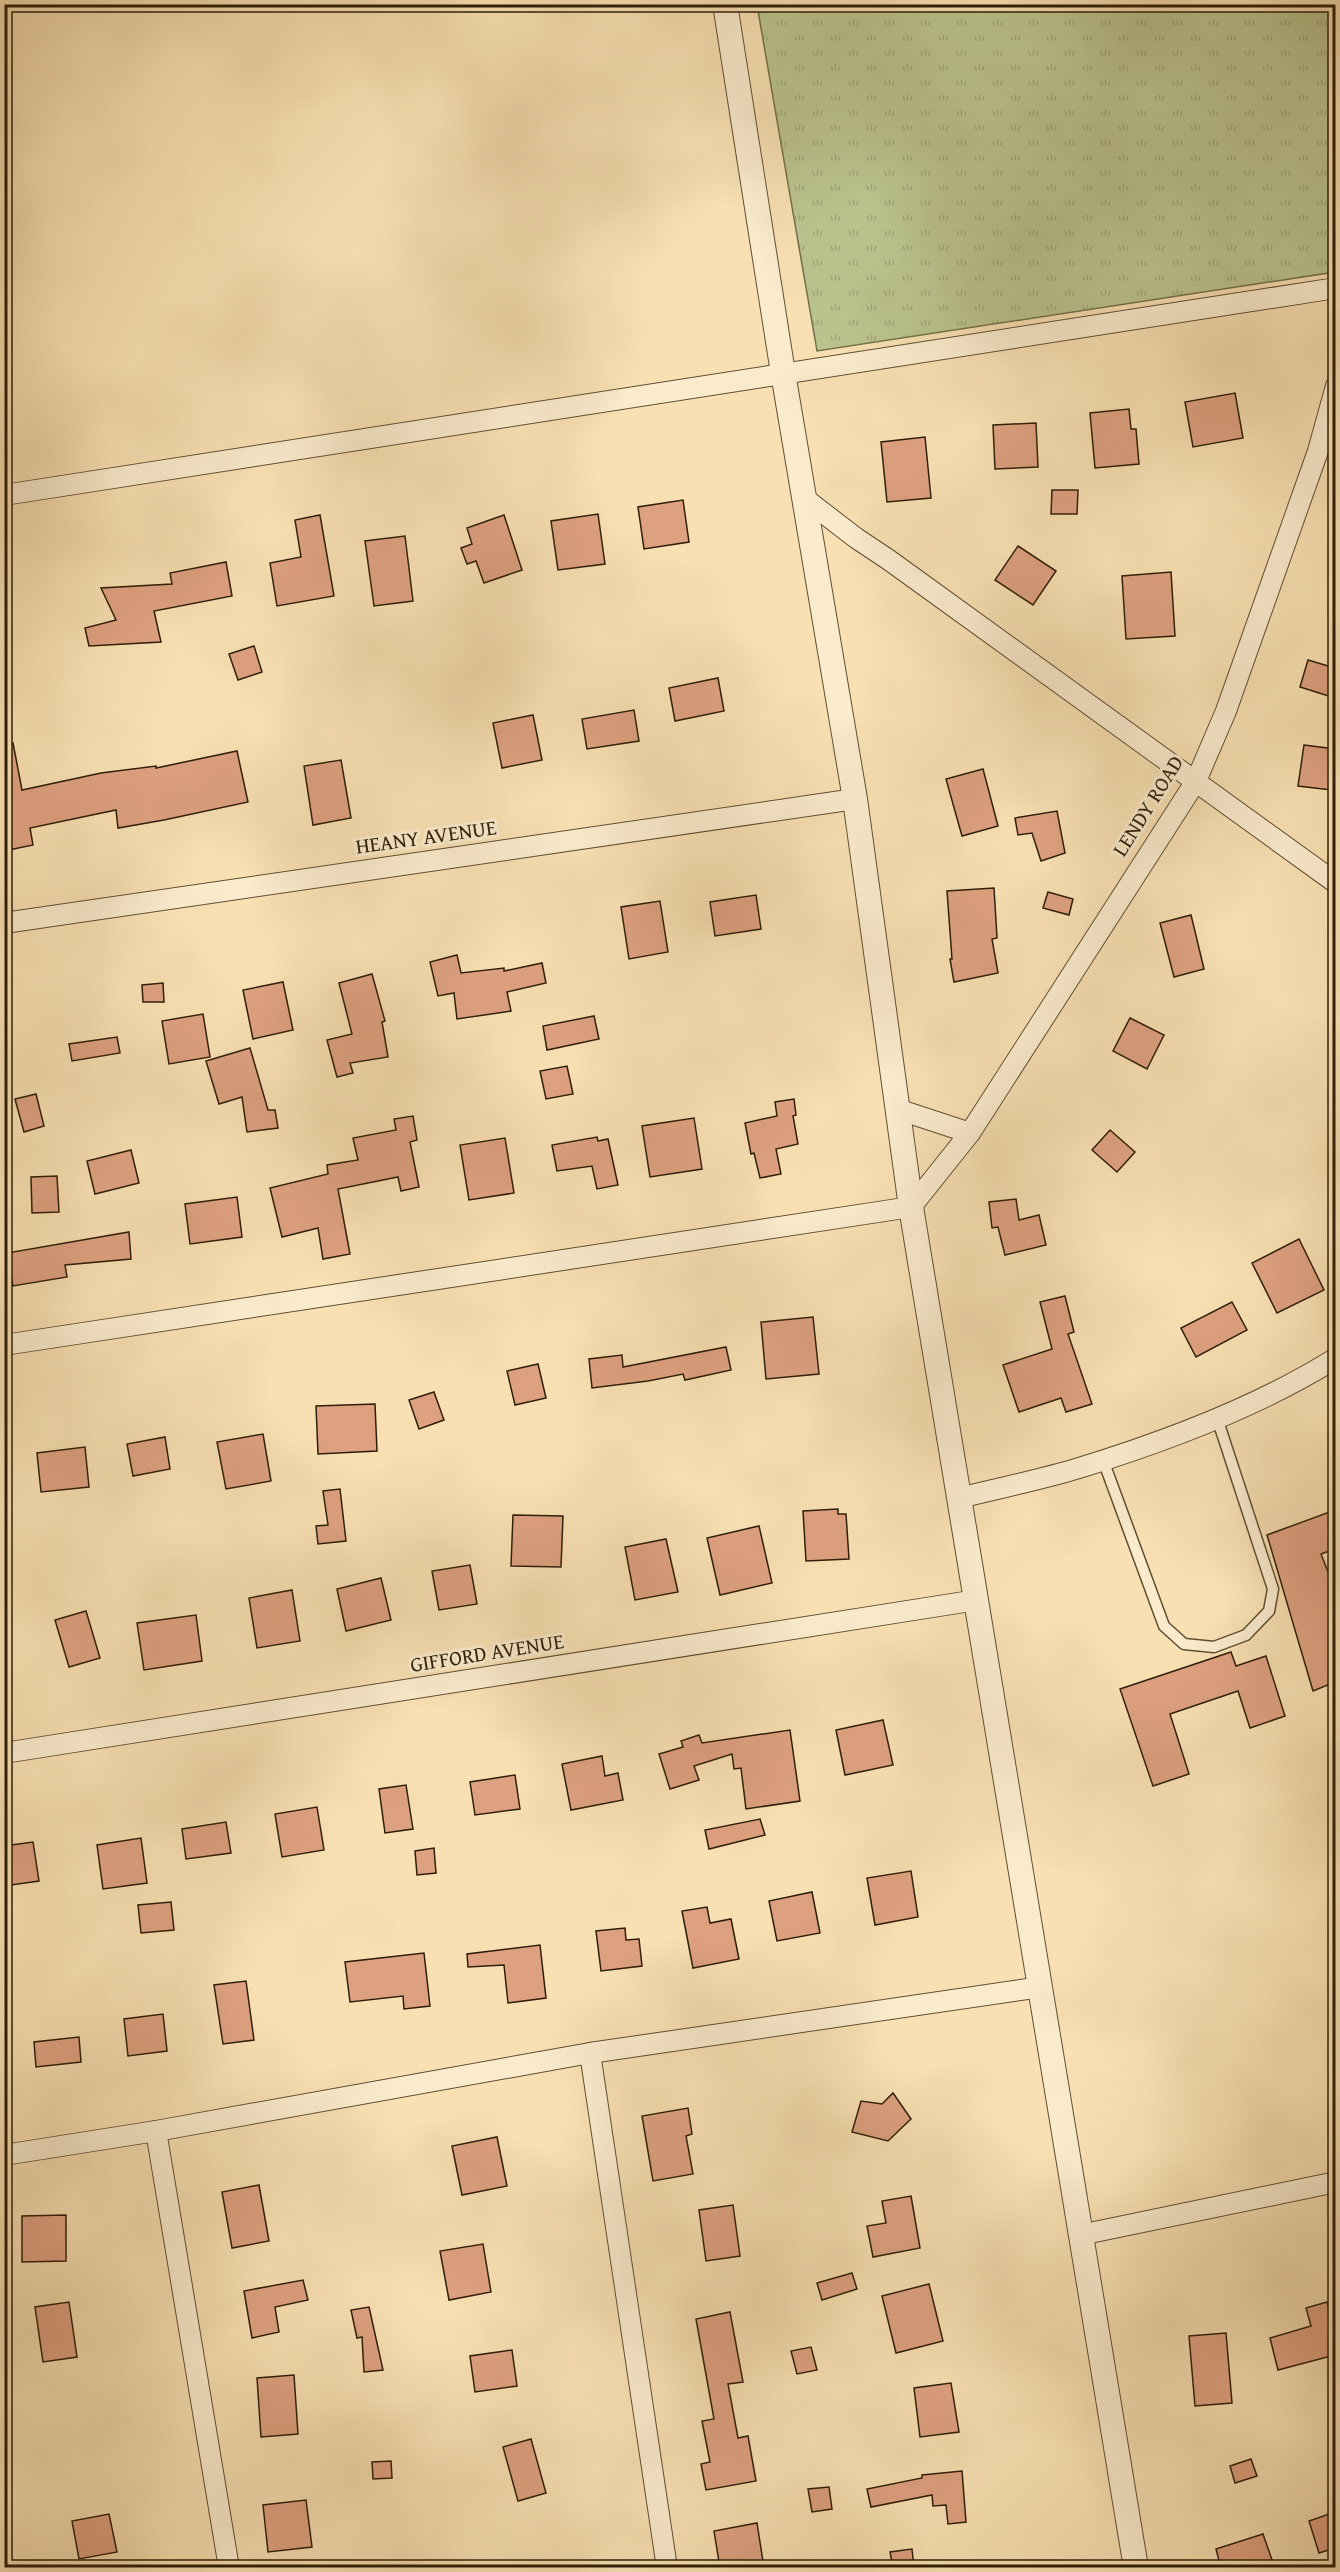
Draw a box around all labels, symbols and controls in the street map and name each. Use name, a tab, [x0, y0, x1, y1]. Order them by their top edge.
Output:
street label: LENDY ROAD	[1104, 749, 1191, 862]
street label: HEANY AVENUE	[354, 811, 499, 862]
street label: GIFFORD AVENUE	[408, 1625, 566, 1680]

